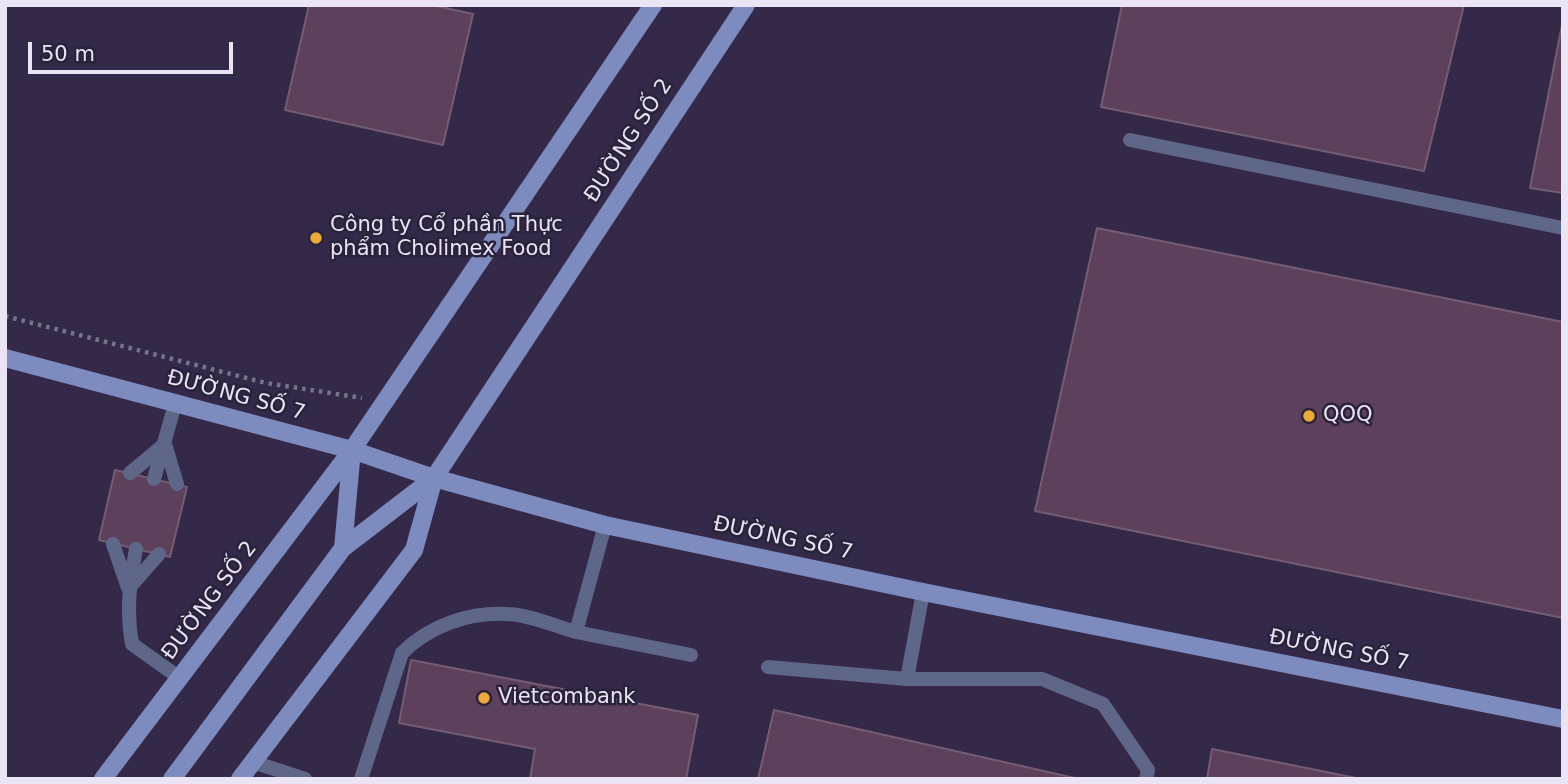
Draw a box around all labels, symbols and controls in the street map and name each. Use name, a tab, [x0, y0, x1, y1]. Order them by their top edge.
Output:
scale bar	[32, 28, 236, 72]
text: 50 m	[41, 42, 95, 66]
street label: ĐƯỜNG SỐ 2	[580, 75, 678, 207]
place label: Công ty Cổ phần Thực phẩm Cholimex Food	[330, 213, 563, 263]
marker: Công ty Cổ phần Thực phẩm Cholimex Food	[308, 230, 324, 246]
street label: ĐƯỜNG SỐ 7	[164, 365, 308, 427]
place label: QOQ	[1323, 403, 1373, 429]
marker: QOQ	[1301, 408, 1317, 424]
street label: ĐƯỜNG SỐ 7	[711, 512, 855, 566]
street label: ĐƯỜNG SỐ 2	[157, 537, 263, 665]
street label: ĐƯỜNG SỐ 7	[1267, 625, 1411, 677]
place label: Vietcombank	[498, 685, 635, 711]
marker: Vietcombank	[476, 690, 492, 706]

